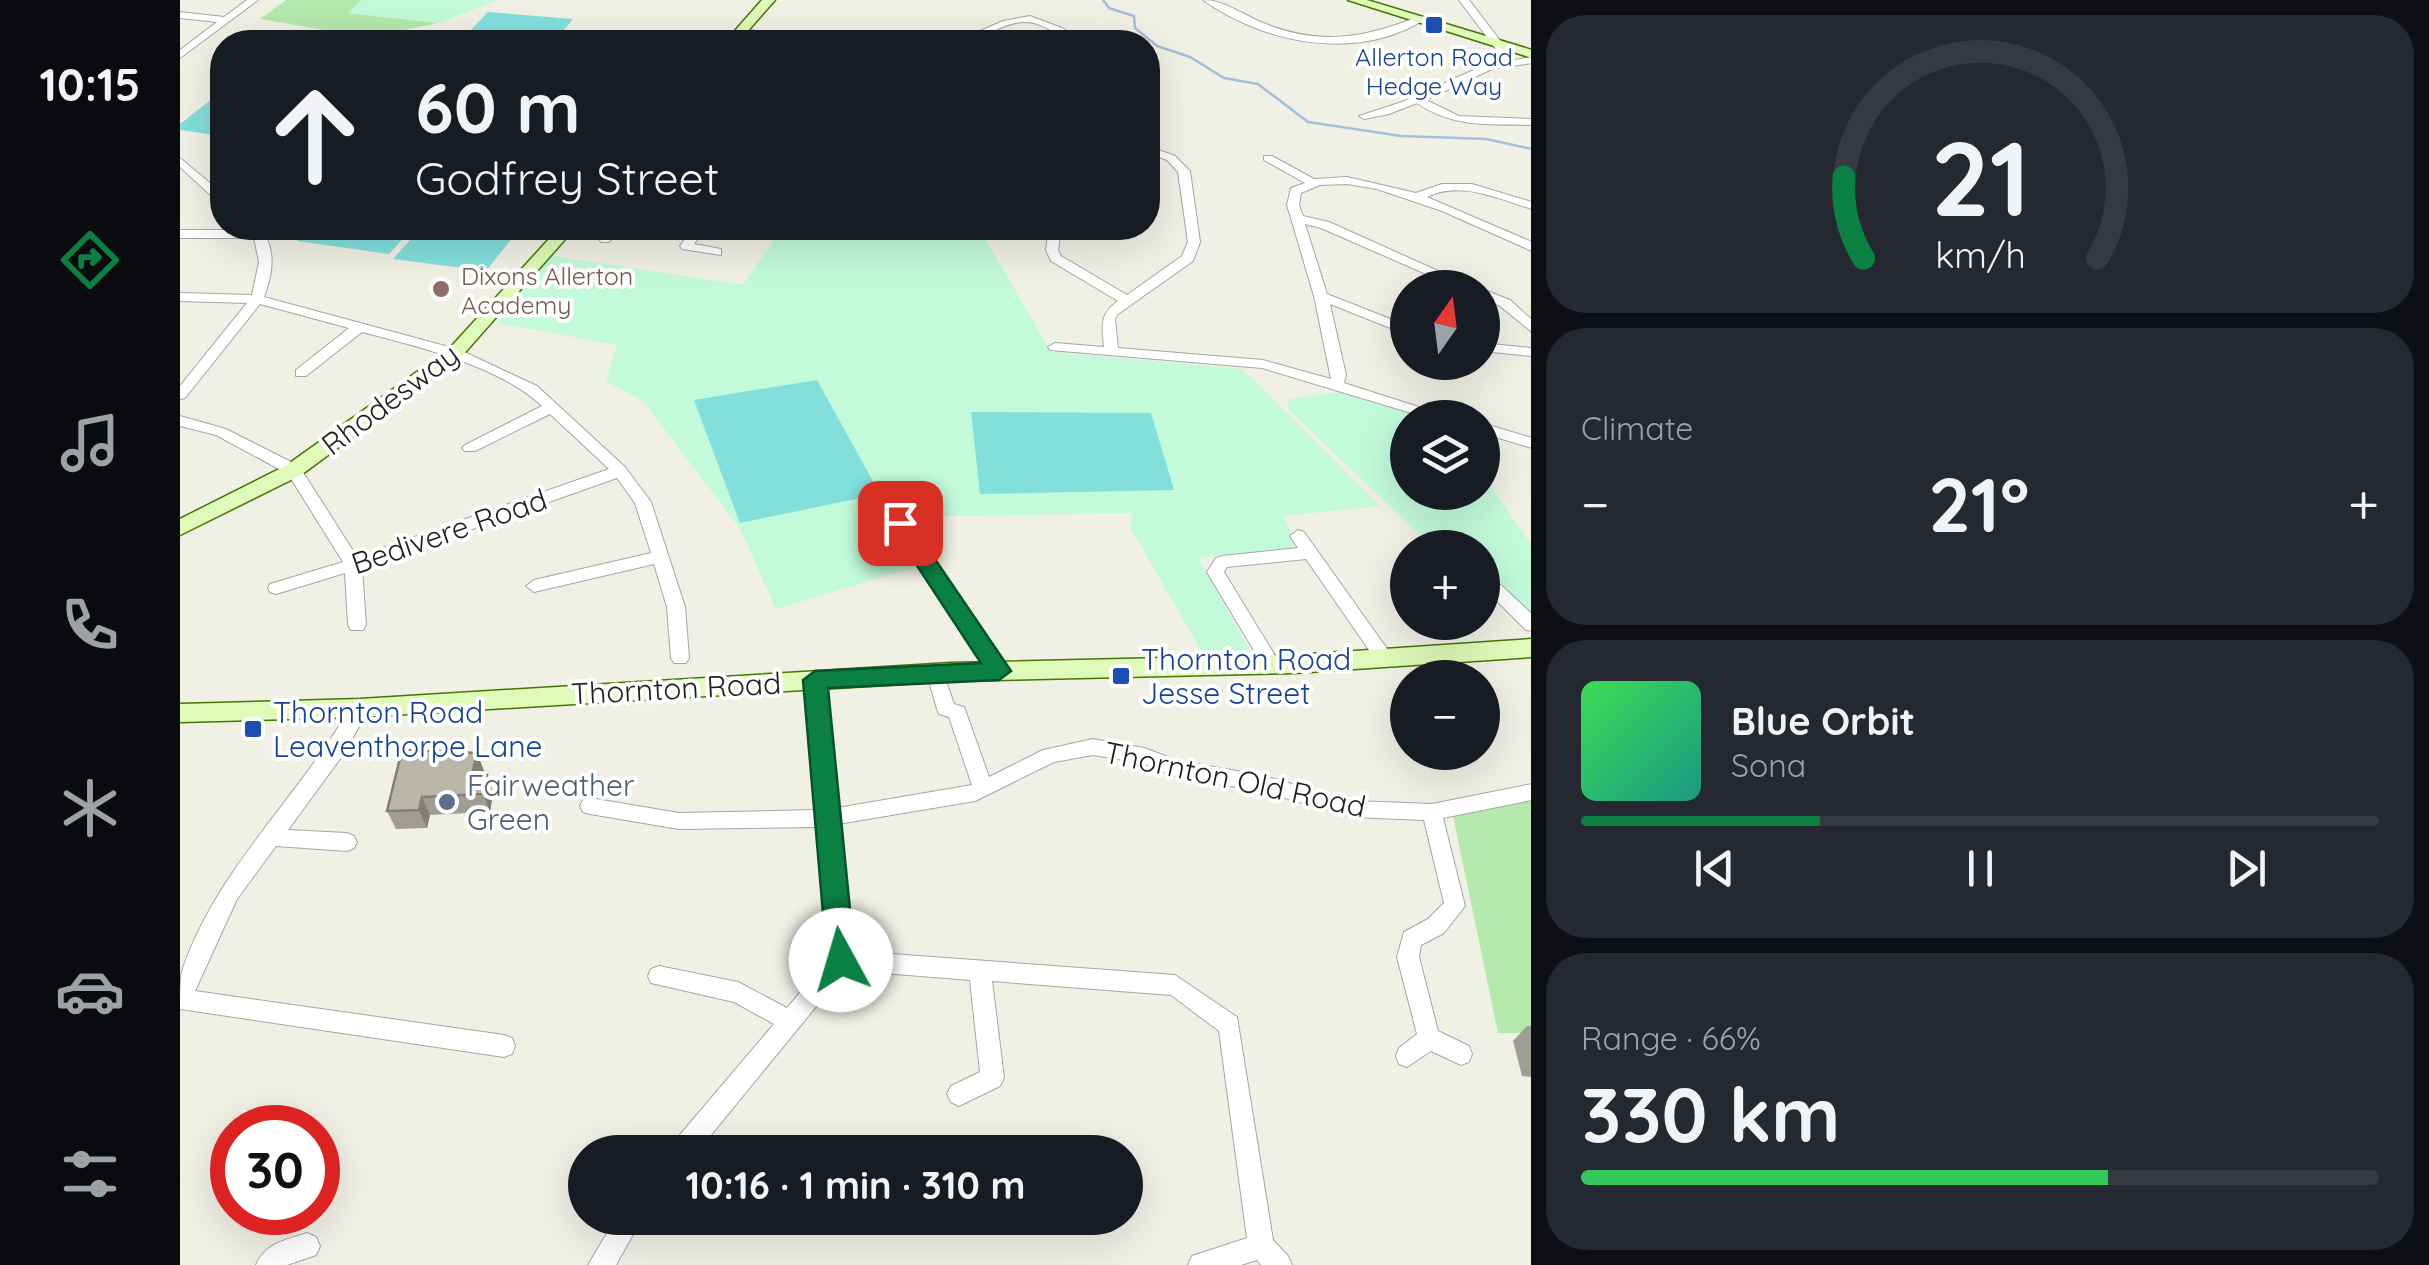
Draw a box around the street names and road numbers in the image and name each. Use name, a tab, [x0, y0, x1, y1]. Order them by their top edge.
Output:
street label: Rhodesway	[314, 335, 466, 463]
street label: Bedivere Road	[346, 480, 552, 582]
street label: Thornton Road	[570, 664, 782, 712]
street label: Thornton Old Road	[1101, 733, 1369, 825]

